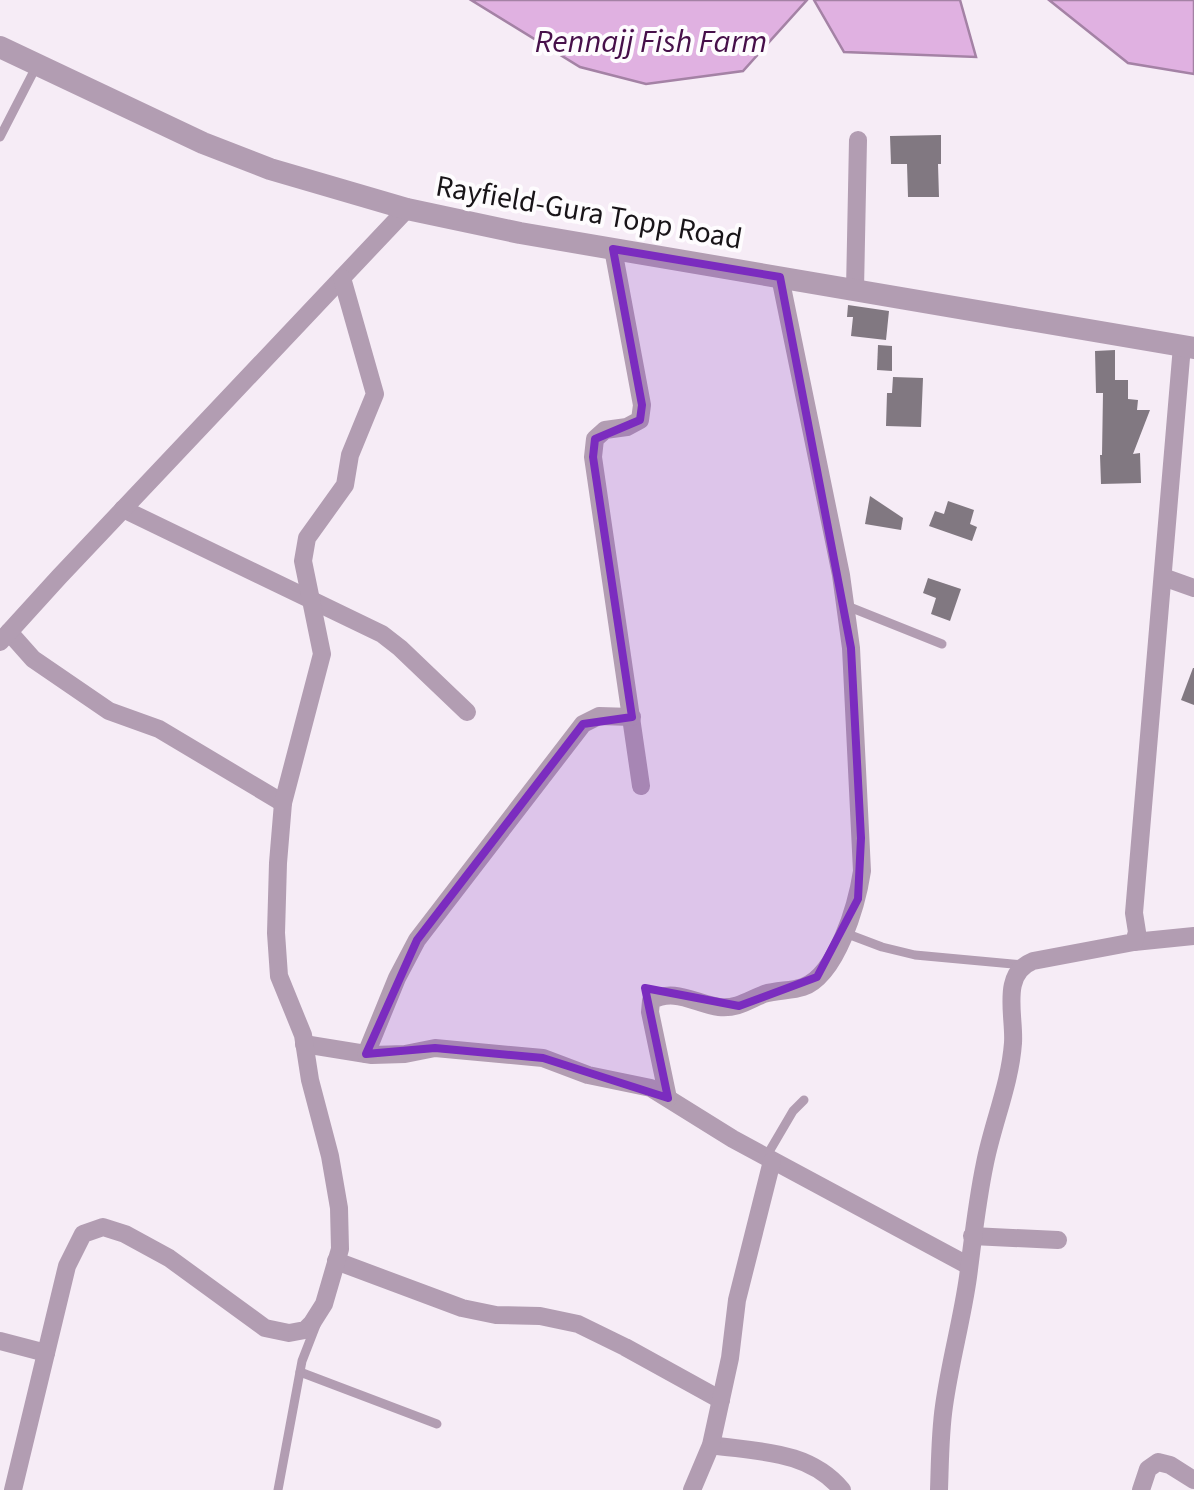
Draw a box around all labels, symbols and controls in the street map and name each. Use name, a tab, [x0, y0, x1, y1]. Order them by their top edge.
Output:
water label: Rennajj Fish Farm	[535, 19, 767, 65]
street label: Rayfield-Gura Topp Road	[432, 164, 746, 261]

